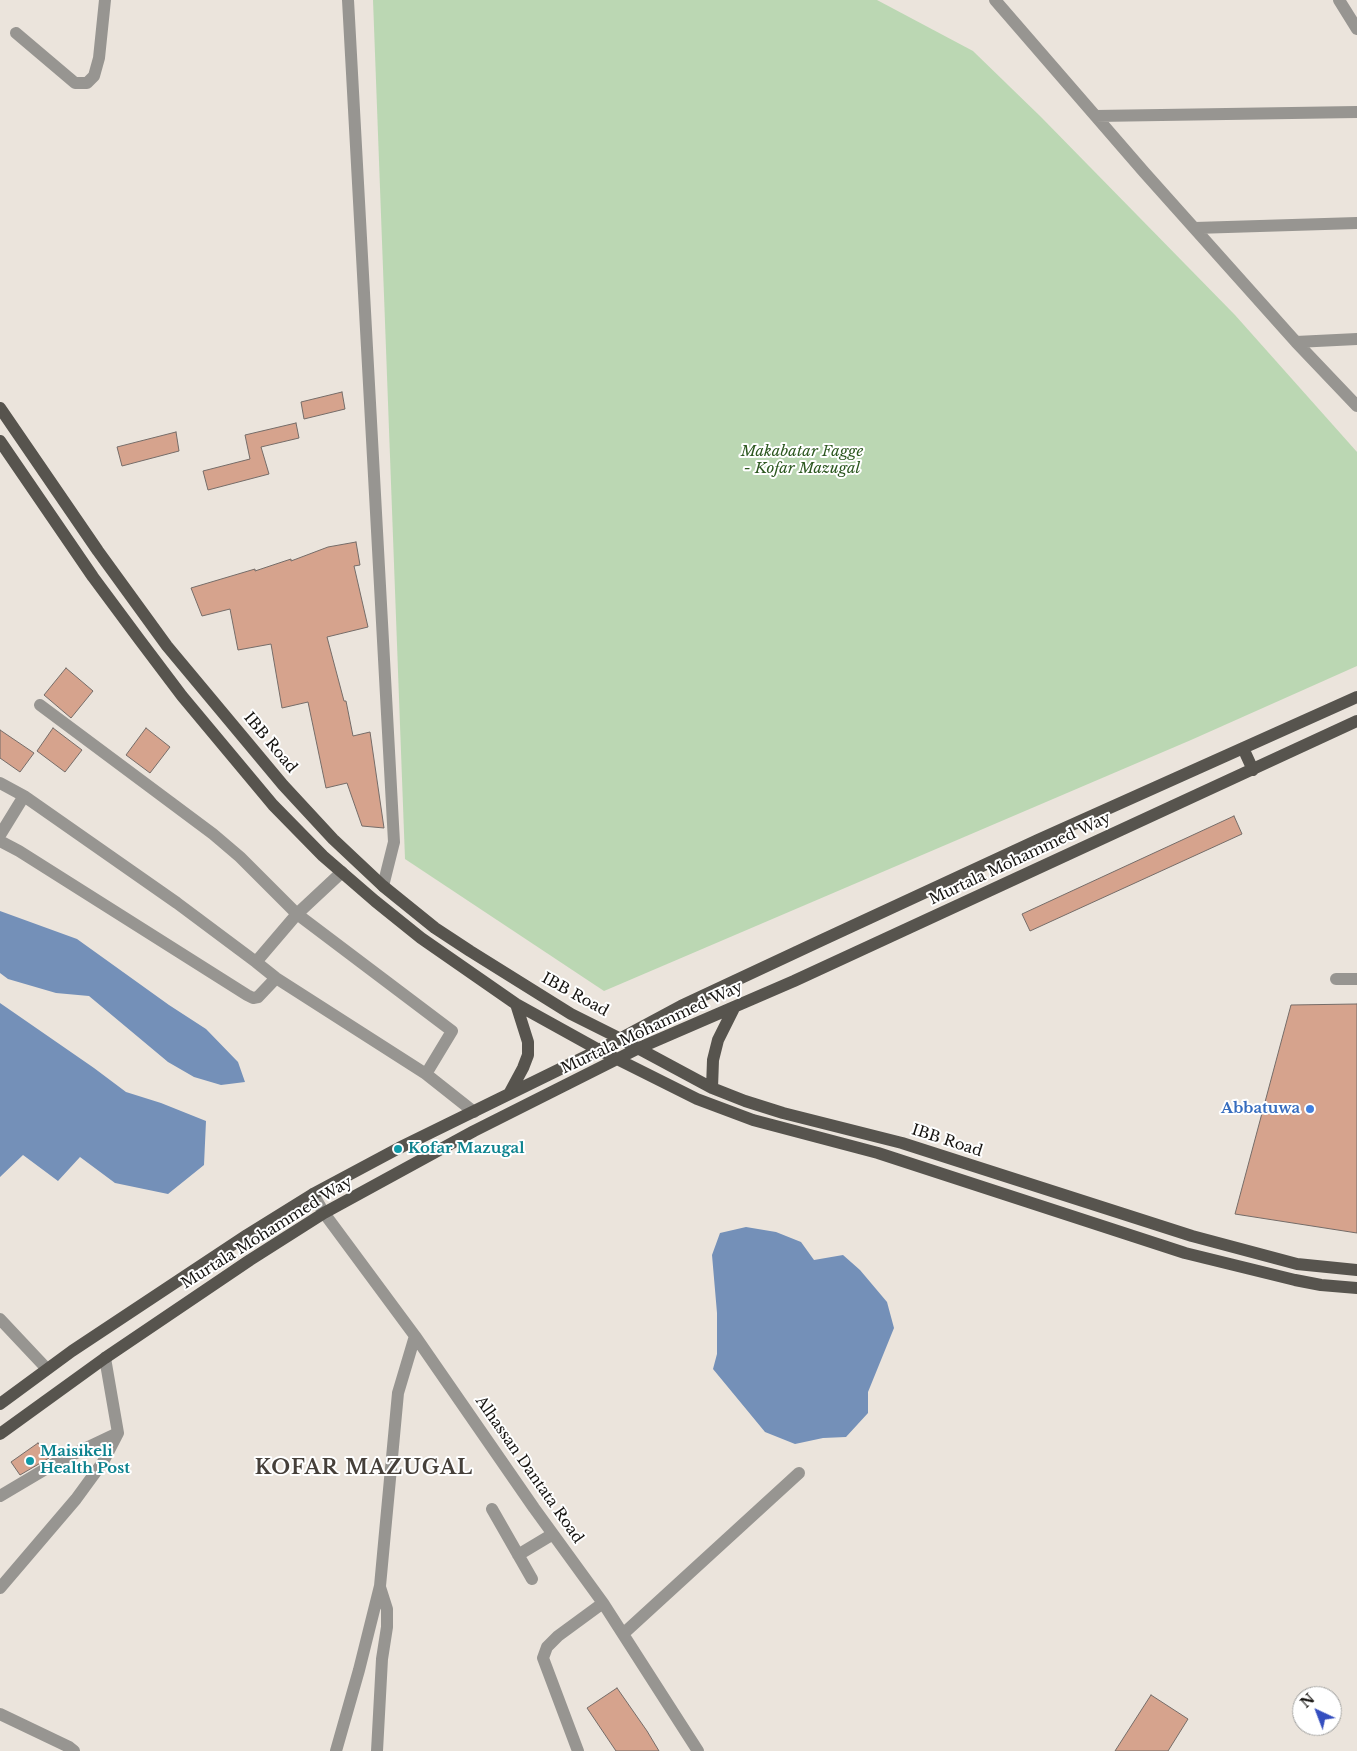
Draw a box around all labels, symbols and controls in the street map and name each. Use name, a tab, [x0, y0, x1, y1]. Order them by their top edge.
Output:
park label: Makabatar Fagge - Kofar Mazugal	[741, 443, 863, 478]
street label: IBB Road	[240, 709, 300, 777]
street label: Murtala Mohammed Way	[926, 809, 1114, 909]
street label: IBB Road	[539, 969, 611, 1021]
street label: Murtala Mohammed Way	[558, 978, 746, 1078]
place label: Abbatuwa	[1221, 1100, 1300, 1118]
marker: Abbatuwa	[1304, 1103, 1316, 1115]
street label: IBB Road	[909, 1121, 985, 1161]
place label: Kofar Mazugal	[408, 1140, 525, 1158]
marker: Kofar Mazugal	[392, 1143, 404, 1155]
street label: Murtala Mohammed Way	[178, 1173, 356, 1293]
street label: Alhassan Dantata Road	[471, 1393, 587, 1547]
place label: Maisikeli Health Post	[40, 1443, 130, 1478]
marker: Maisikeli Health Post	[24, 1455, 36, 1467]
district label: KOFAR MAZUGAL	[253, 1456, 475, 1480]
north arrow	[1292, 1686, 1342, 1736]
text: N	[1296, 1690, 1318, 1712]

